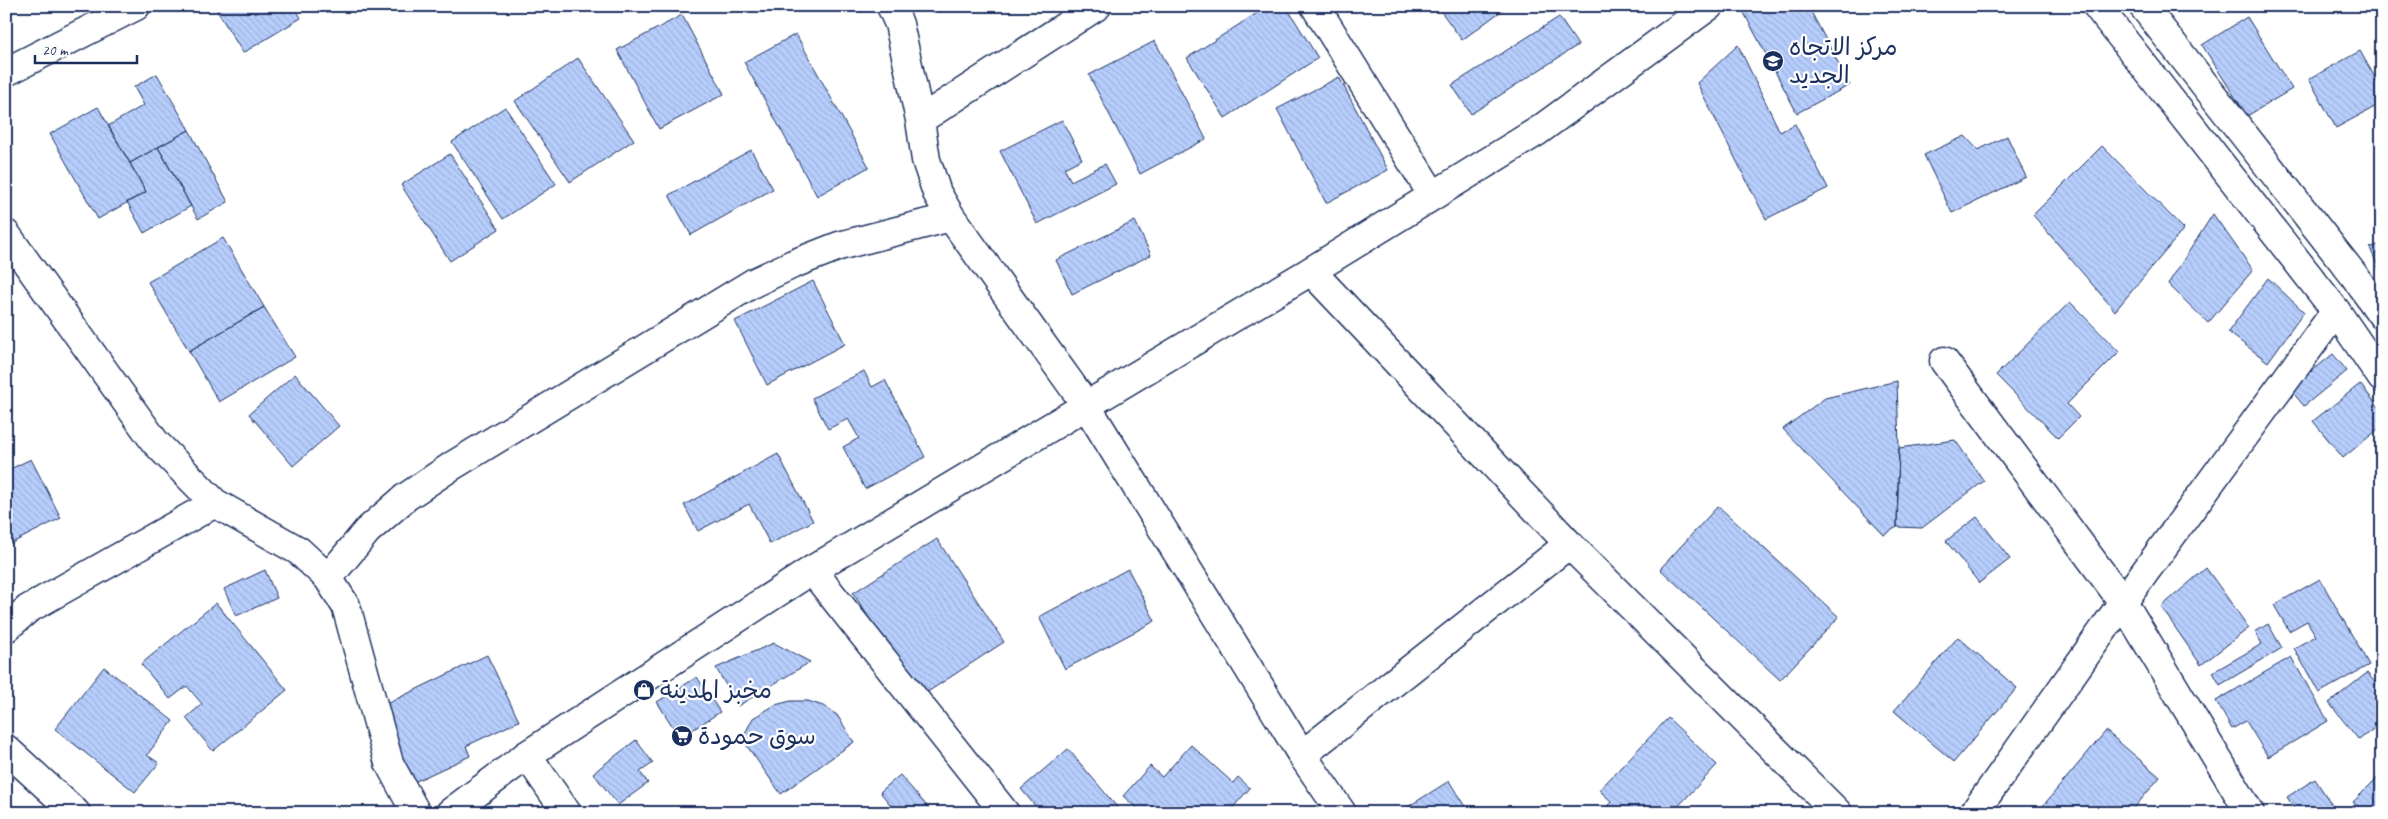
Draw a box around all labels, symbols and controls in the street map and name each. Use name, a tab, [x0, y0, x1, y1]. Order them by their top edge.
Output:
scale bar	[35, 32, 138, 64]
place label: مركز الاتجاه الجديد	[1789, 32, 1898, 90]
text: 20 m	[42, 41, 69, 60]
school or university icon: مركز الاتجاه الجديد	[1761, 49, 1785, 73]
place label: مخبز المدينة	[660, 675, 772, 705]
shop icon: مخبز المدينة	[632, 678, 656, 702]
place label: سوق حمودة	[698, 721, 816, 751]
supermarket icon: سوق حمودة	[670, 724, 694, 748]

